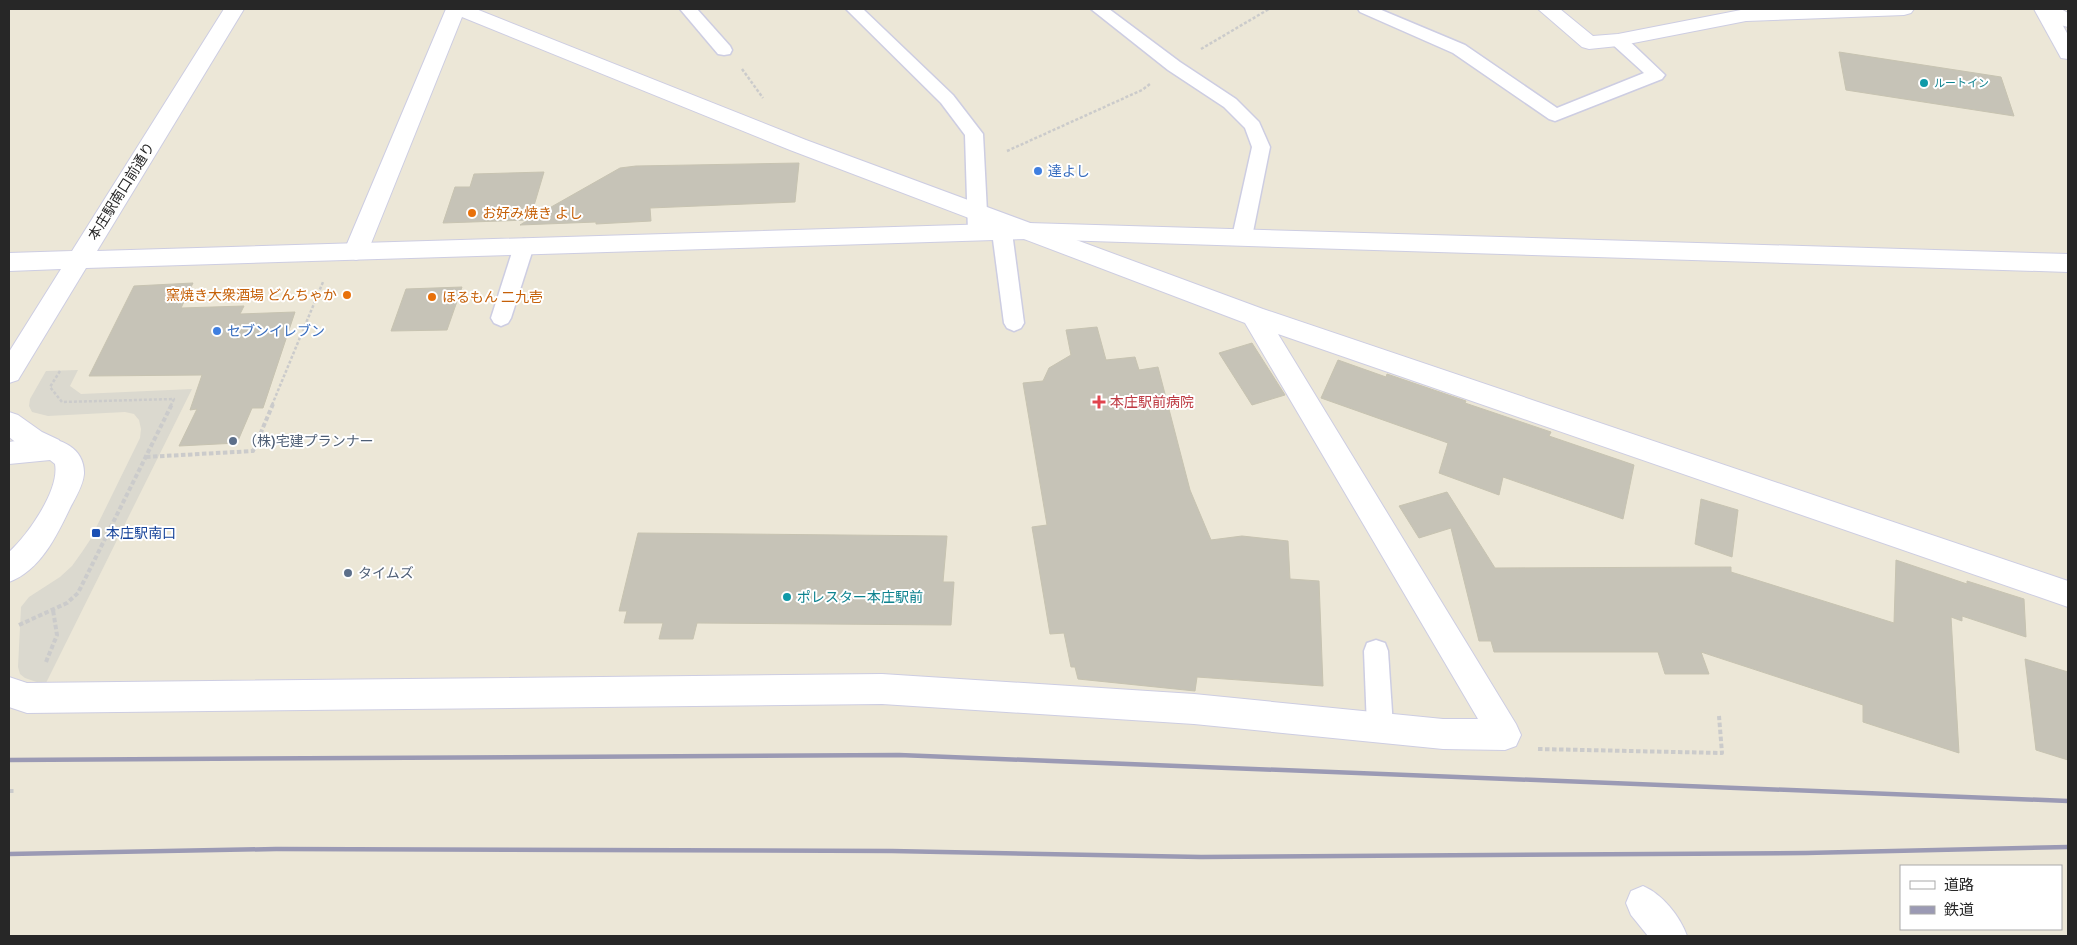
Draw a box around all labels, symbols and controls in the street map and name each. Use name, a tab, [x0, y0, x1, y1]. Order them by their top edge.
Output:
marker: ルートイン	[1918, 77, 1930, 89]
place label: ルートイン	[1934, 77, 1989, 90]
street label: 本庄駅南口前通り	[85, 139, 158, 243]
place label: 達よし	[1048, 163, 1090, 180]
marker: 達よし	[1032, 165, 1044, 177]
place label: お好み焼き よし	[482, 205, 583, 222]
marker: お好み焼き よし	[466, 207, 478, 219]
place label: 窯焼き大衆酒場 どんちゃか	[166, 287, 337, 304]
marker: 窯焼き大衆酒場 どんちゃか	[341, 289, 353, 301]
place label: ほるもん 二九壱	[442, 289, 543, 306]
marker: ほるもん 二九壱	[426, 291, 438, 303]
place label: セブンイレブン	[227, 323, 325, 340]
marker: セブンイレブン	[211, 325, 223, 337]
place label: 本庄駅前病院	[1110, 394, 1194, 411]
marker: 本庄駅前病院	[1092, 395, 1106, 409]
place label: （株)宅建プランナー	[243, 433, 374, 450]
marker: （株)宅建プランナー	[227, 435, 239, 447]
place label: 本庄駅南口	[106, 525, 176, 542]
marker: 本庄駅南口	[90, 527, 102, 539]
place label: タイムズ	[358, 565, 414, 582]
marker: タイムズ	[342, 567, 354, 579]
place label: ポレスター本庄駅前	[797, 589, 923, 606]
marker: ポレスター本庄駅前	[781, 591, 793, 603]
legend	[1900, 865, 2062, 930]
text: 道路	[1944, 876, 1974, 894]
text: 鉄道	[1944, 901, 1974, 919]

